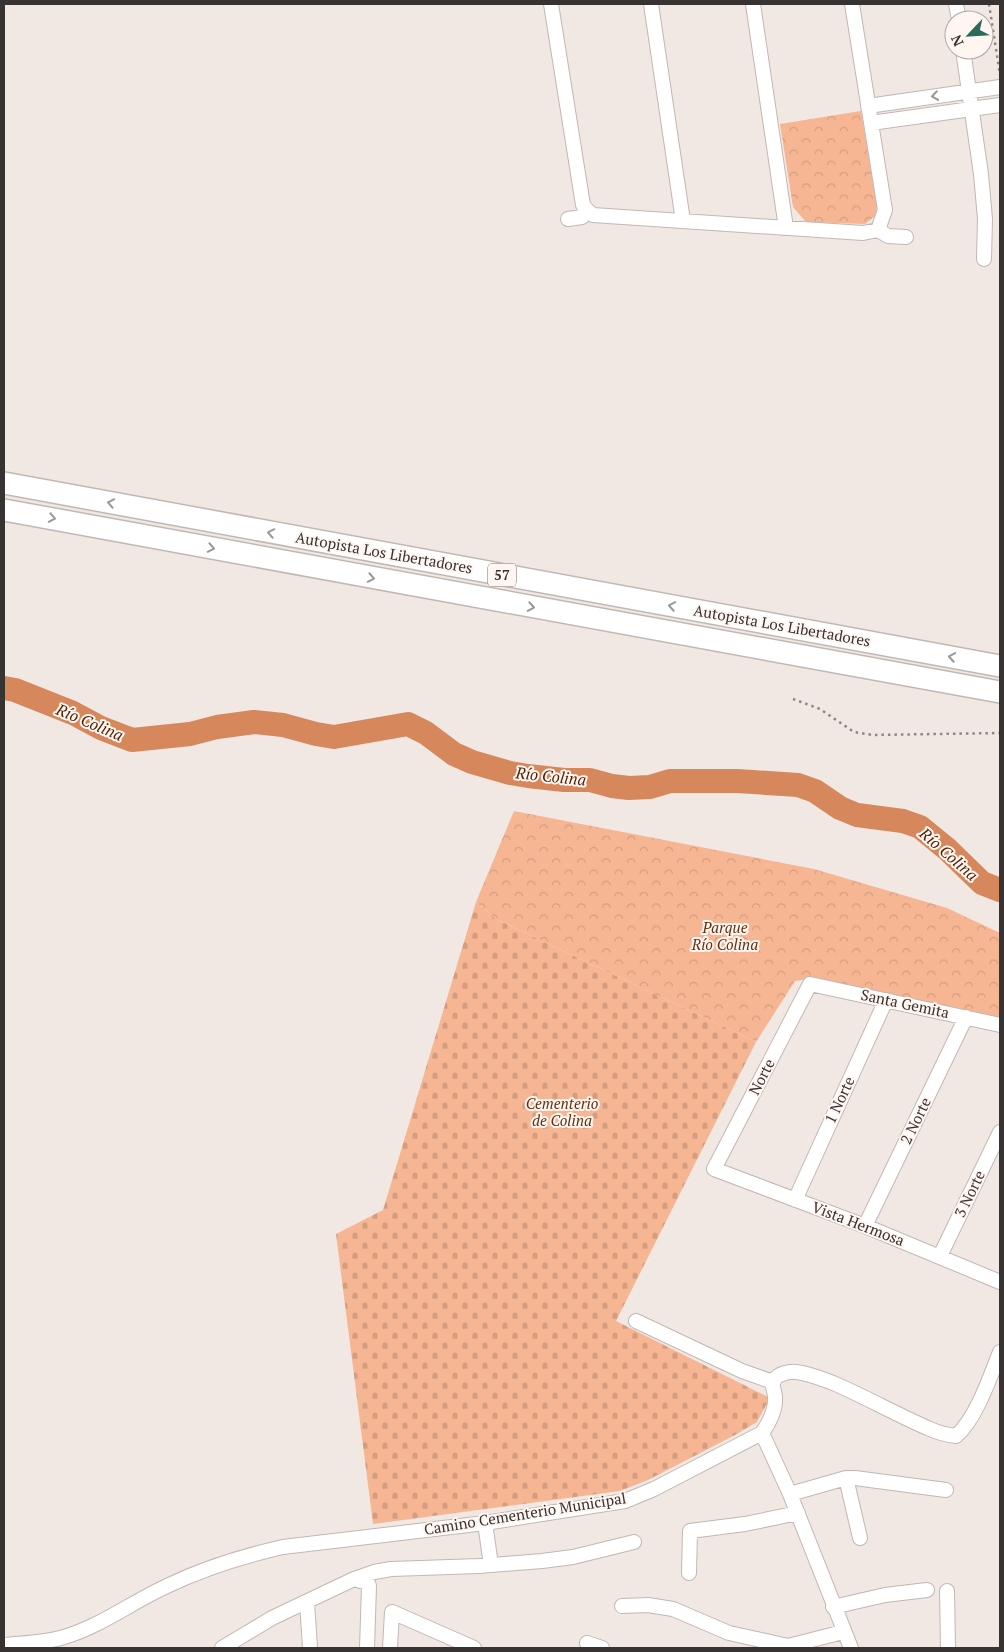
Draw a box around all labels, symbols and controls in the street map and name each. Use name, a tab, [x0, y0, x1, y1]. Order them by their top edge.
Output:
north arrow	[944, 10, 994, 60]
text: N	[946, 32, 968, 50]
one-way arrow	[930, 91, 939, 101]
one-way arrow	[107, 498, 116, 509]
one-way arrow	[47, 513, 56, 523]
street label: Autopista Los Libertadores	[294, 527, 474, 577]
one-way arrow	[267, 528, 275, 538]
one-way arrow	[207, 542, 216, 553]
road number: 57	[488, 564, 516, 586]
one-way arrow	[367, 572, 376, 582]
street label: Autopista Los Libertadores	[692, 600, 872, 650]
one-way arrow	[527, 601, 535, 612]
one-way arrow	[668, 602, 676, 612]
one-way arrow	[948, 653, 957, 663]
water label: Río Colina	[52, 698, 127, 746]
water label: Río Colina	[514, 761, 587, 791]
water label: Río Colina	[914, 822, 983, 886]
park label: Parque Río Colina	[691, 917, 758, 954]
street label: Santa Gemita	[859, 984, 952, 1022]
street label: Norte	[744, 1055, 779, 1098]
street label: 1 Norte	[820, 1073, 859, 1126]
park label: Cementerio de Colina	[526, 1093, 599, 1130]
street label: 2 Norte	[895, 1094, 935, 1147]
street label: 3 Norte	[949, 1167, 989, 1220]
street label: Vista Hermosa	[809, 1196, 908, 1250]
street label: Camino Cementerio Municipal	[422, 1487, 627, 1539]

